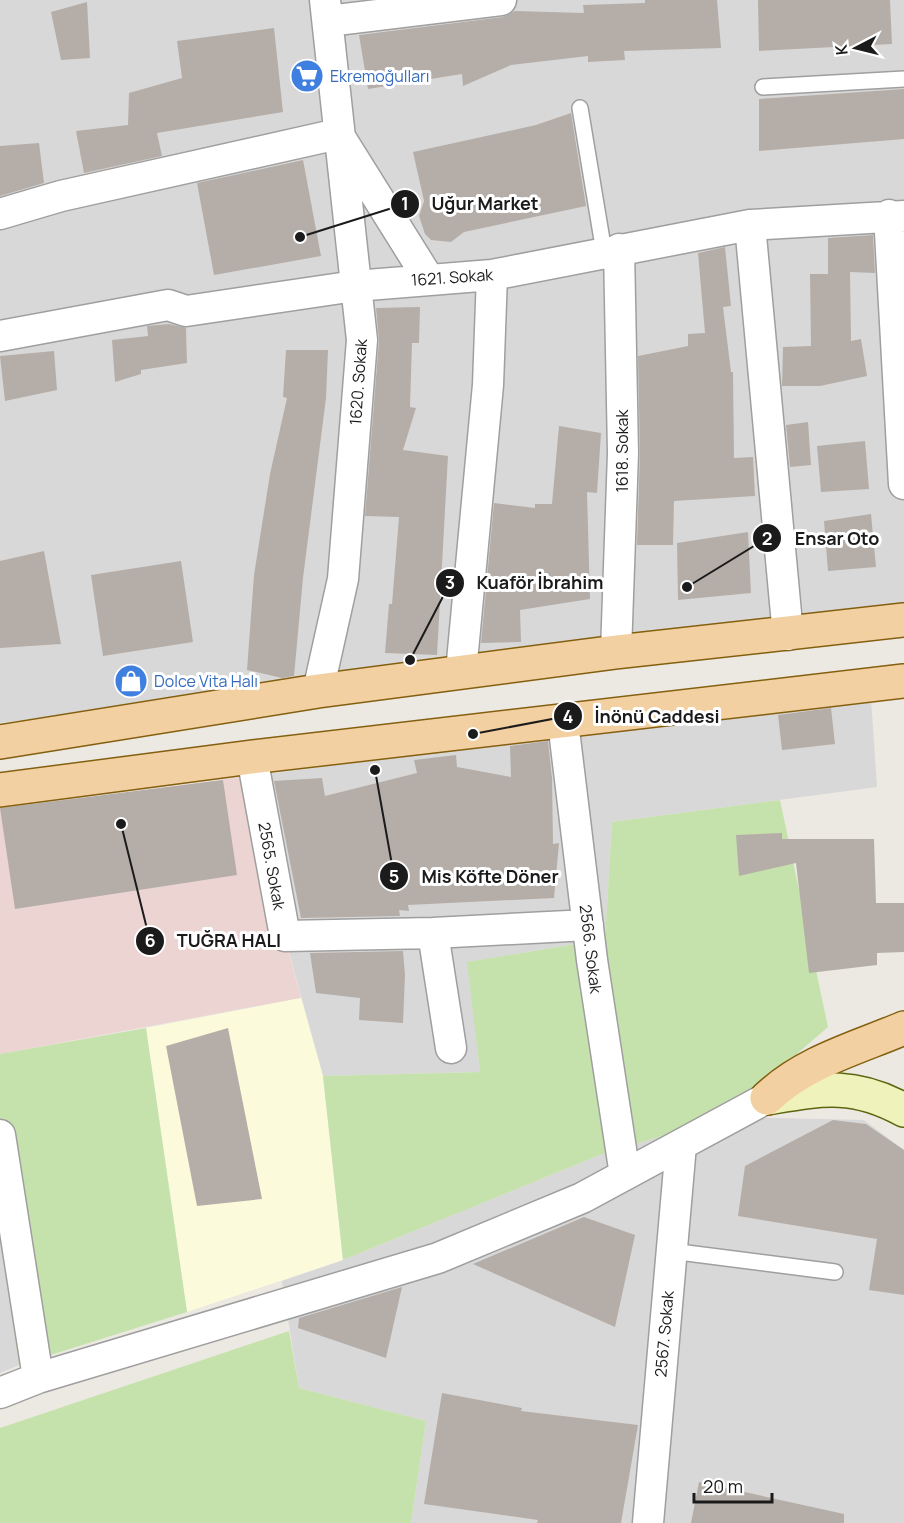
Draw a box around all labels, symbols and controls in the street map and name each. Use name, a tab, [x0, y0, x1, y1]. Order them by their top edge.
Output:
north arrow	[826, 18, 886, 78]
text: K	[829, 43, 853, 56]
supermarket icon: Ekremoğulları	[289, 58, 325, 94]
place label: Ekremoğulları	[330, 65, 430, 87]
callout: Uğur Market	[390, 186, 551, 222]
text: 1	[401, 191, 409, 215]
text: Uğur Market	[431, 191, 539, 215]
street label: 1621. Sokak	[410, 263, 495, 291]
street label: 1620. Sokak	[344, 337, 372, 426]
street label: 1618. Sokak	[611, 409, 633, 492]
callout: Ensar Oto	[752, 520, 891, 556]
text: 2	[762, 526, 772, 550]
text: Ensar Oto	[795, 526, 879, 550]
callout: Kuaför İbrahim	[435, 565, 616, 601]
text: 3	[445, 570, 455, 594]
text: Kuaför İbrahim	[477, 570, 603, 594]
shop icon: Dolce Vita Halı	[113, 663, 149, 699]
place label: Dolce Vita Halı	[154, 670, 258, 692]
callout: İnönü Caddesi	[553, 698, 732, 734]
text: 4	[563, 704, 574, 728]
text: İnönü Caddesi	[595, 704, 719, 728]
street label: 2565. Sokak	[253, 820, 291, 913]
callout: Mis Köfte Döner	[379, 858, 570, 894]
text: 5	[389, 864, 399, 888]
text: Mis Köfte Döner	[421, 864, 559, 888]
street label: 2566. Sokak	[575, 903, 608, 996]
callout: TUĞRA HALI	[135, 923, 293, 959]
text: 6	[144, 928, 156, 952]
text: TUĞRA HALI	[177, 928, 281, 952]
street label: 2567. Sokak	[649, 1289, 679, 1378]
scale bar	[694, 1466, 772, 1504]
text: 20 m	[703, 1474, 743, 1498]

